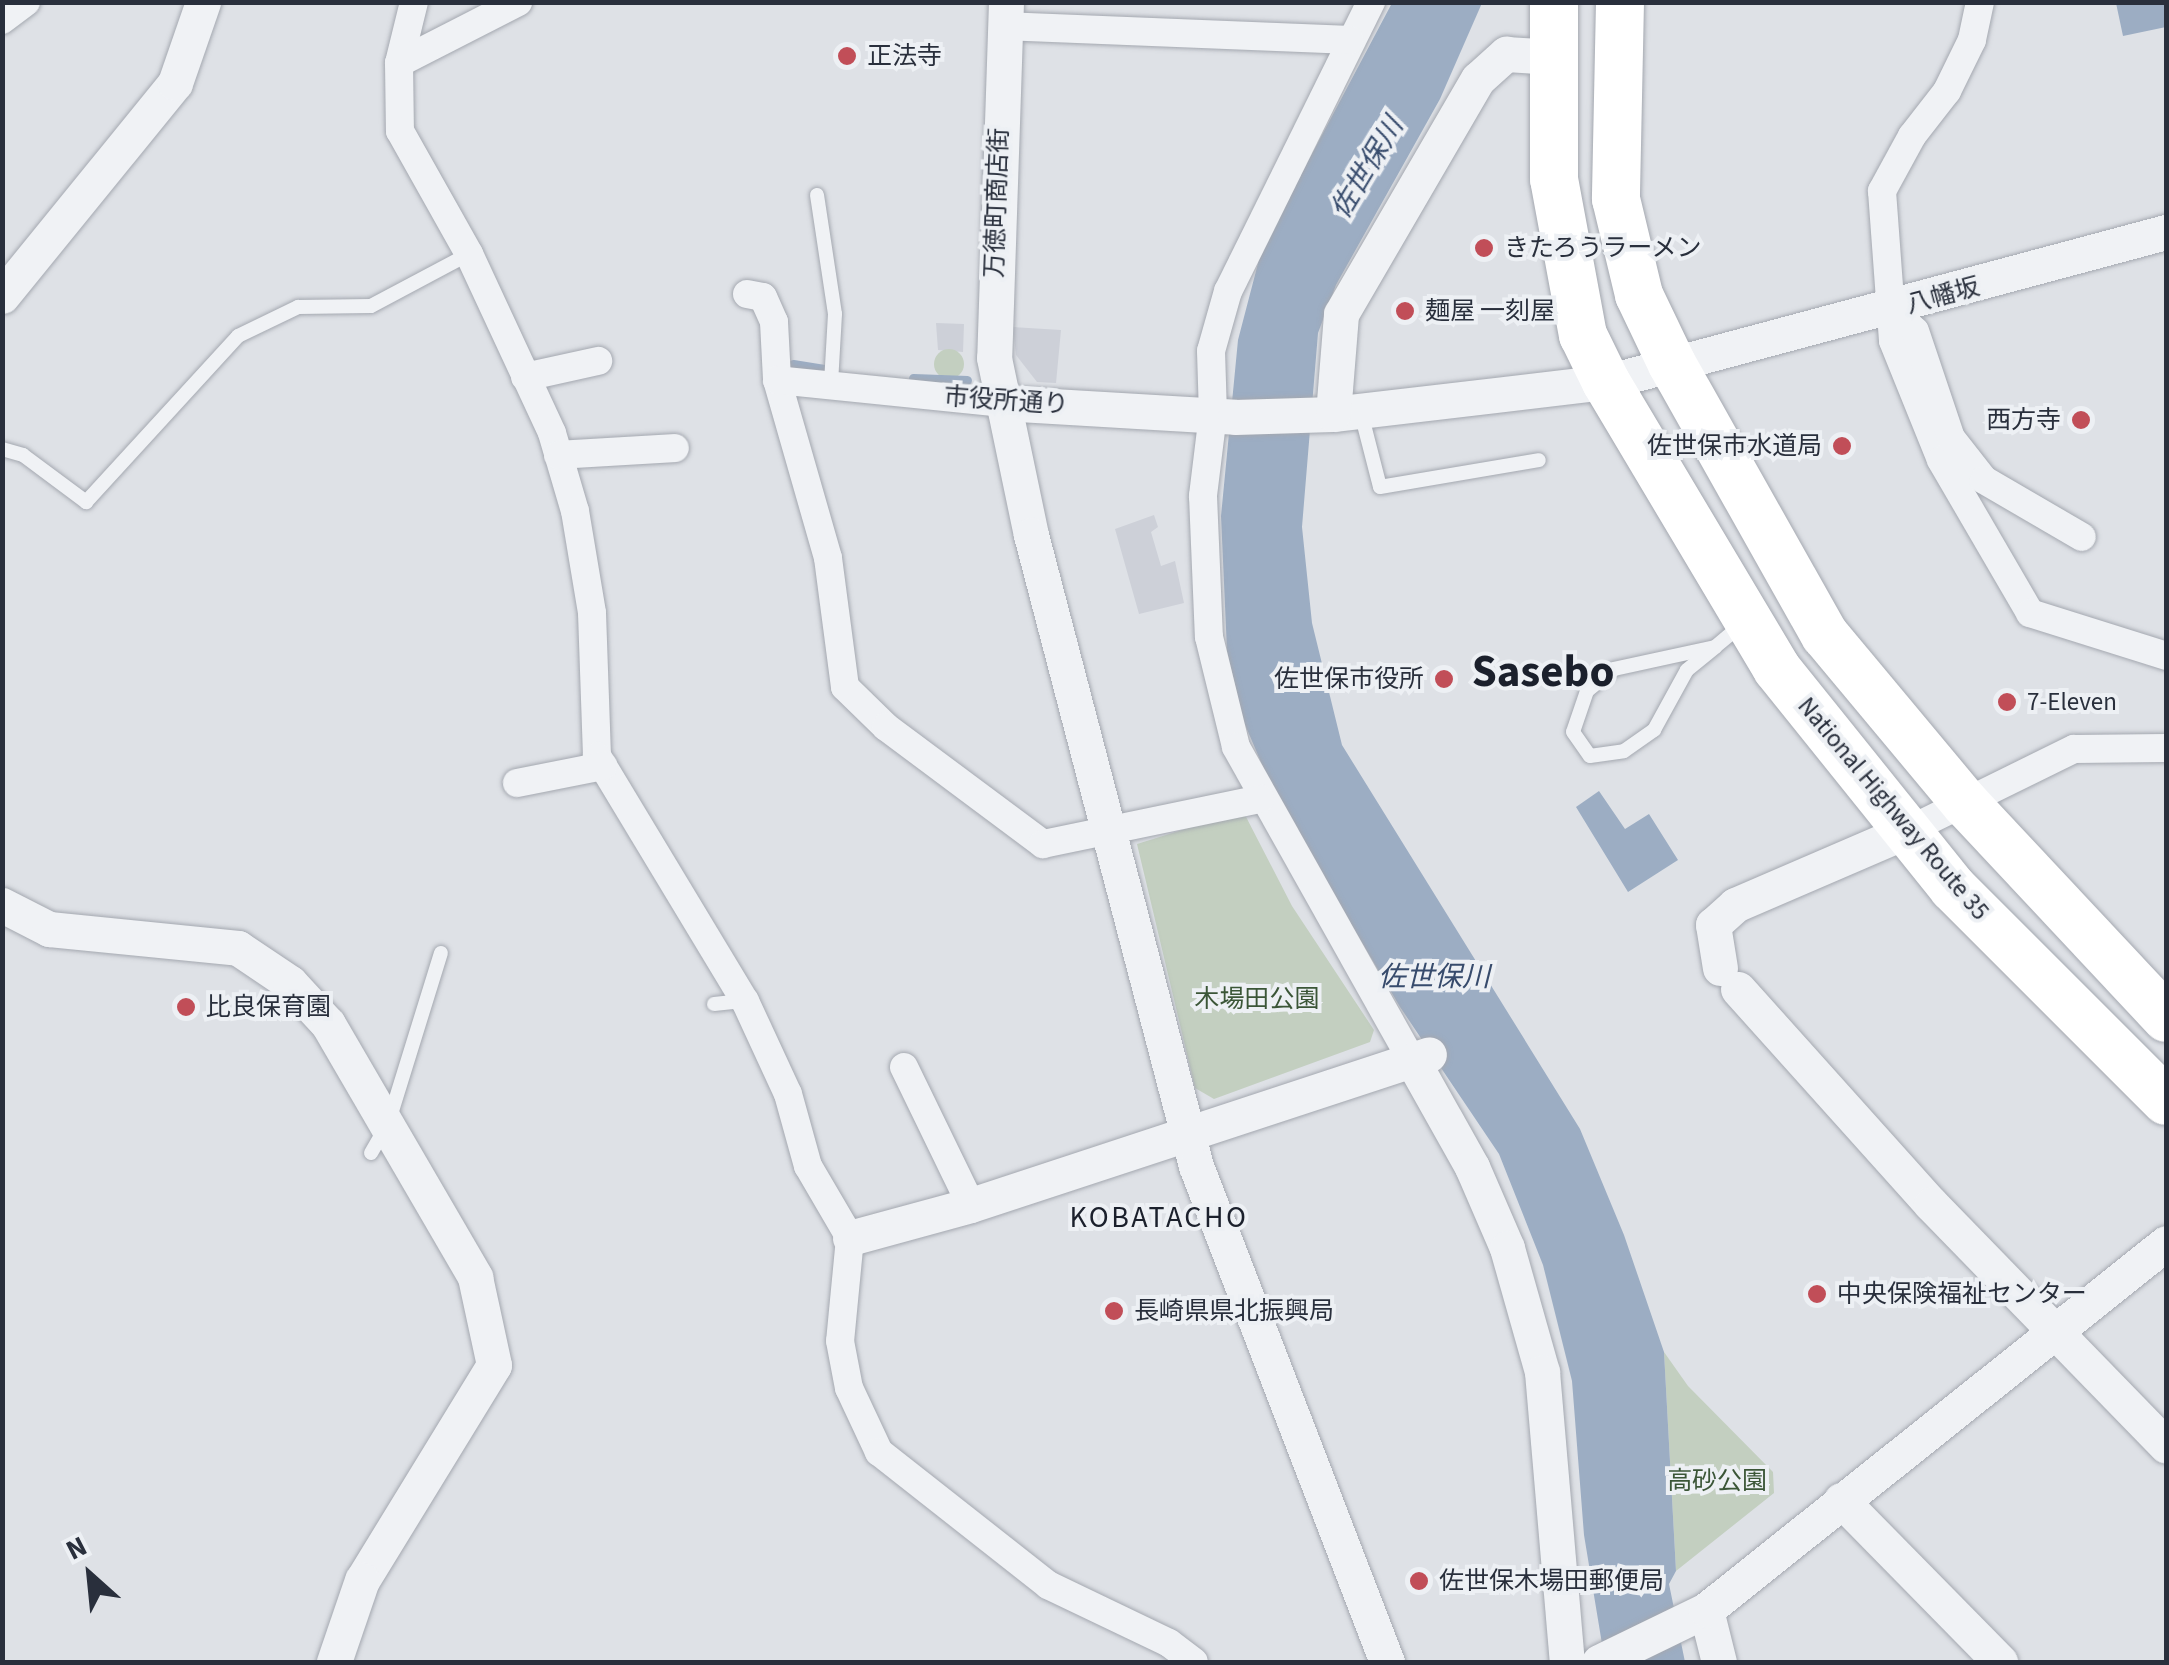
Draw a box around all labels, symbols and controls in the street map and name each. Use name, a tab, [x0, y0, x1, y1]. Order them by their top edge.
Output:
place label: 正法寺	[867, 41, 942, 71]
marker: 正法寺	[836, 45, 858, 67]
water label: 佐世保川	[1324, 111, 1410, 225]
street label: 万徳町商店街	[979, 128, 1015, 278]
place label: きたろうラーメン	[1504, 233, 1704, 263]
marker: きたろうラーメン	[1473, 237, 1495, 259]
street label: 八幡坂	[1903, 272, 1983, 320]
place label: 麺屋 一刻屋	[1425, 296, 1555, 326]
marker: 麺屋 一刻屋	[1394, 300, 1416, 322]
street label: 市役所通り	[943, 382, 1069, 420]
place label: 西方寺	[1986, 405, 2061, 435]
marker: 西方寺	[2070, 409, 2092, 431]
place label: 佐世保市水道局	[1647, 431, 1822, 461]
marker: 佐世保市水道局	[1831, 435, 1853, 457]
district label: Sasebo	[1472, 646, 1614, 700]
place label: 佐世保市役所	[1274, 664, 1424, 694]
marker: 佐世保市役所	[1433, 668, 1455, 690]
place label: 7-Eleven	[2027, 687, 2117, 717]
marker: 7-Eleven	[1996, 691, 2018, 713]
street label: National Highway Route 35	[1791, 692, 1995, 926]
water label: 佐世保川	[1378, 960, 1490, 994]
park label: 木場田公園	[1195, 984, 1319, 1014]
place label: 比良保育園	[206, 992, 331, 1022]
marker: 比良保育園	[175, 996, 197, 1018]
district label: KOBATACHO	[1070, 1200, 1248, 1236]
place label: 中央保険福祉センター	[1837, 1279, 2087, 1309]
marker: 中央保険福祉センター	[1806, 1283, 1828, 1305]
place label: 長崎県県北振興局	[1134, 1296, 1334, 1326]
marker: 長崎県県北振興局	[1103, 1300, 1125, 1322]
park label: 高砂公園	[1667, 1466, 1767, 1496]
north arrow	[40, 1525, 140, 1625]
text: N	[59, 1526, 94, 1570]
place label: 佐世保木場田郵便局	[1439, 1566, 1664, 1596]
marker: 佐世保木場田郵便局	[1408, 1570, 1430, 1592]

